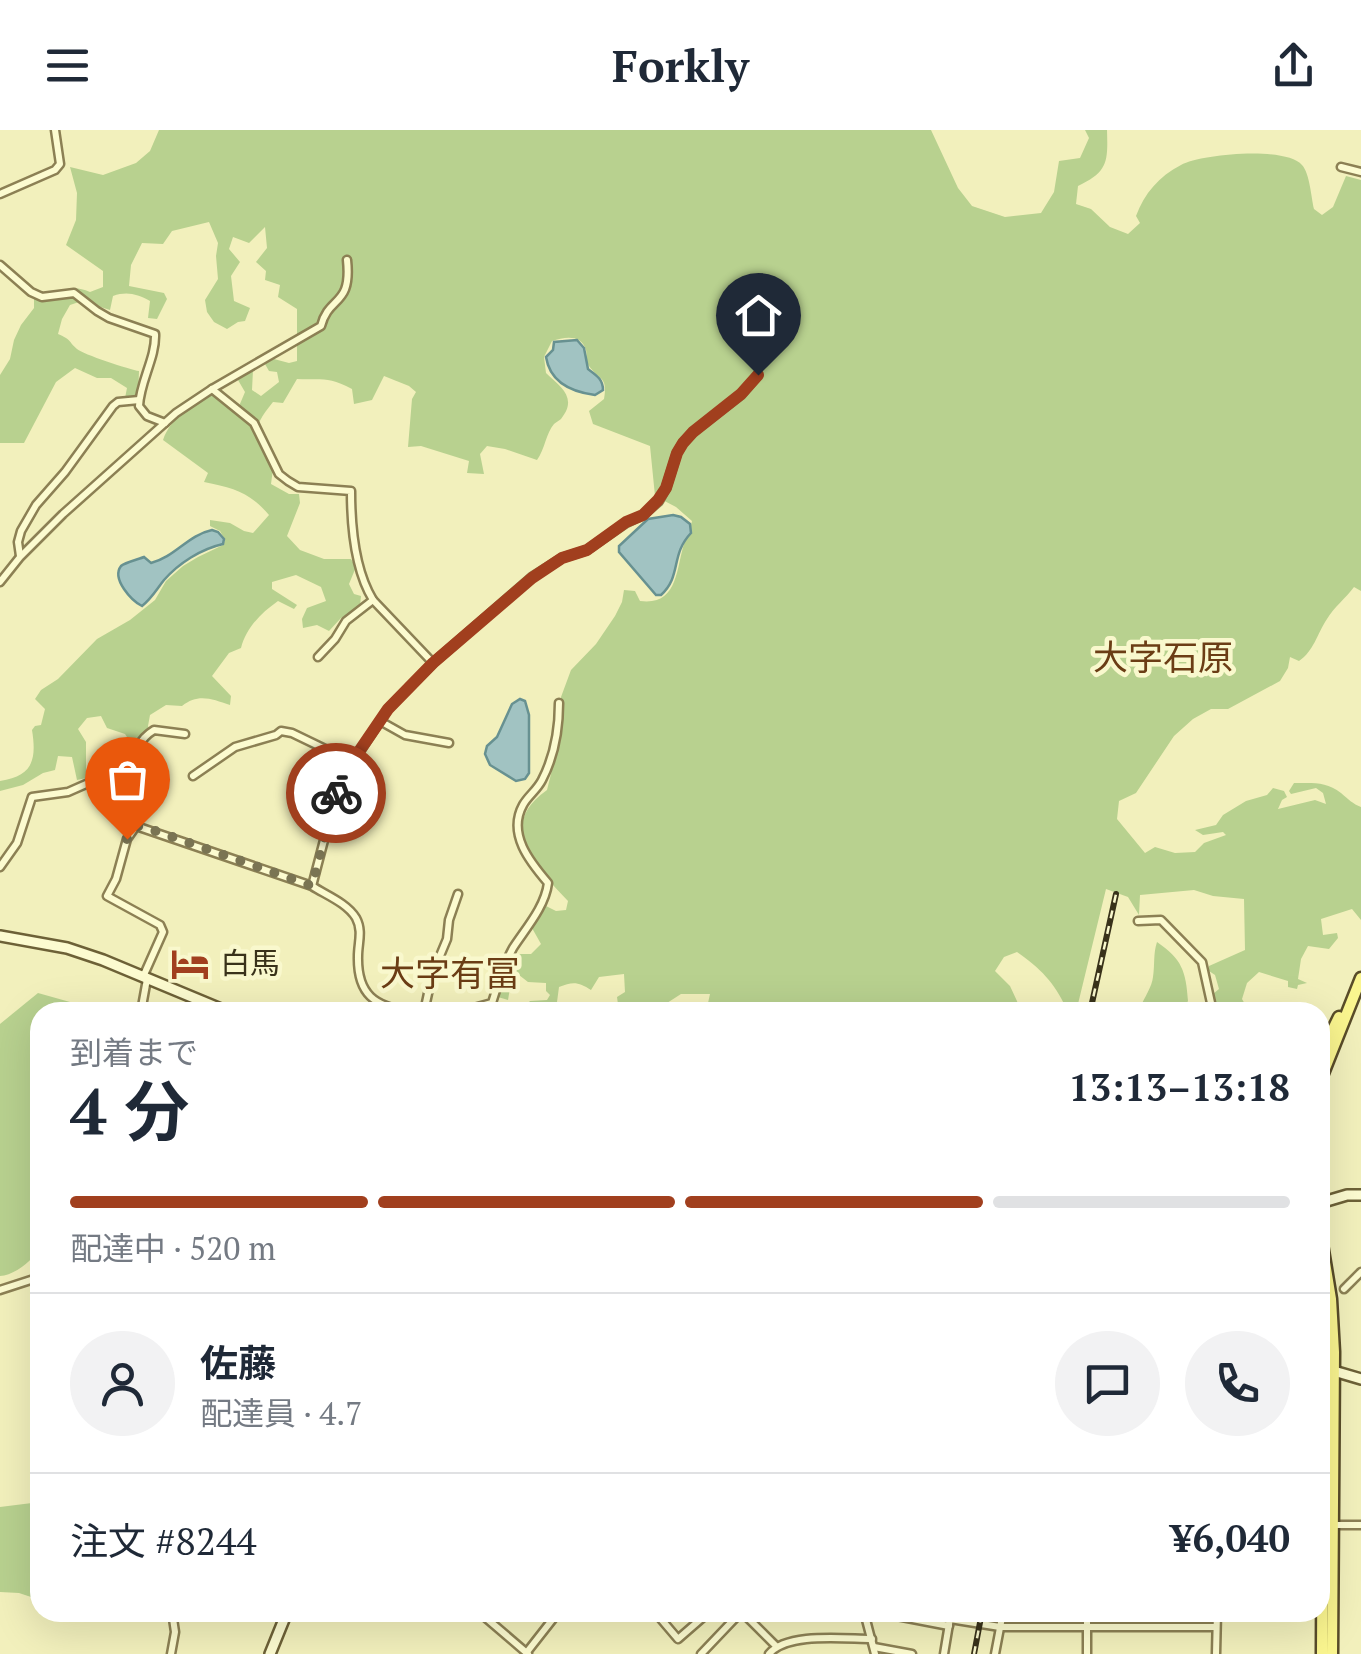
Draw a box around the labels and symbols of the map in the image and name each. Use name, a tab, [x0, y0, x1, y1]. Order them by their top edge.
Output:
pin	[716, 273, 801, 376]
district label: 大字石原	[1093, 634, 1233, 680]
pin	[85, 737, 170, 840]
courier	[286, 743, 386, 843]
hotel icon: 白馬	[169, 943, 211, 985]
place label: 白馬	[220, 943, 280, 983]
district label: 大字有冨	[380, 950, 520, 996]

